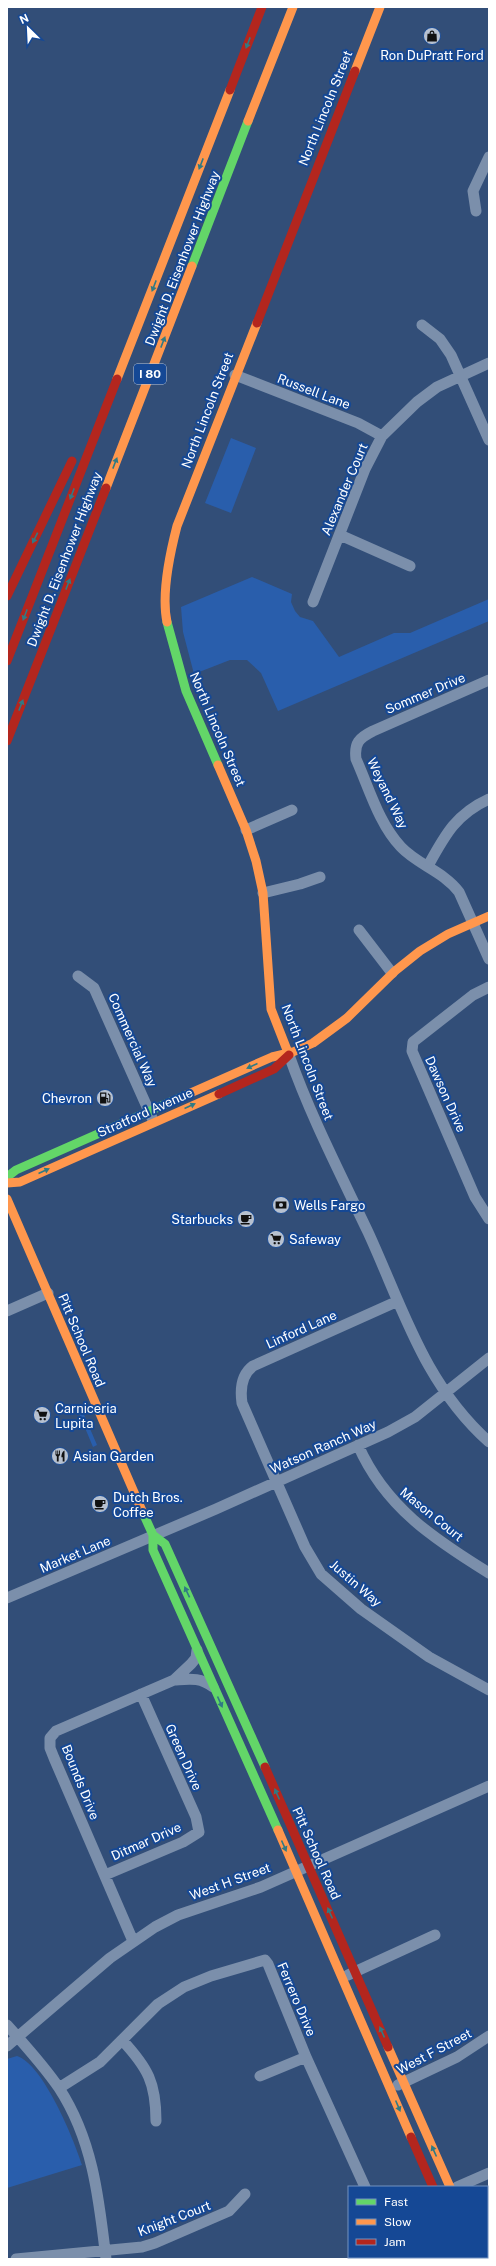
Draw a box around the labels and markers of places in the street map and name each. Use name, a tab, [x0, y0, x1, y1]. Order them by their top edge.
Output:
shop icon: Ron DuPratt Ford	[422, 26, 442, 46]
place label: Ron DuPratt Ford	[380, 48, 484, 63]
fuel station icon: Chevron	[95, 1088, 115, 1108]
place label: Chevron	[42, 1091, 92, 1106]
bank icon: Wells Fargo	[271, 1195, 291, 1215]
place label: Wells Fargo	[294, 1198, 365, 1213]
cafe icon: Starbucks	[236, 1209, 256, 1229]
place label: Starbucks	[171, 1212, 233, 1227]
supermarket icon: Safeway	[266, 1229, 286, 1249]
place label: Safeway	[289, 1232, 341, 1247]
place label: Carniceria Lupita	[55, 1401, 117, 1431]
supermarket icon: Carniceria Lupita	[32, 1405, 52, 1425]
restaurant icon: Asian Garden	[50, 1446, 70, 1466]
place label: Asian Garden	[73, 1449, 154, 1464]
place label: Dutch Bros. Coffee	[113, 1490, 183, 1520]
cafe icon: Dutch Bros. Coffee	[90, 1494, 110, 1514]

